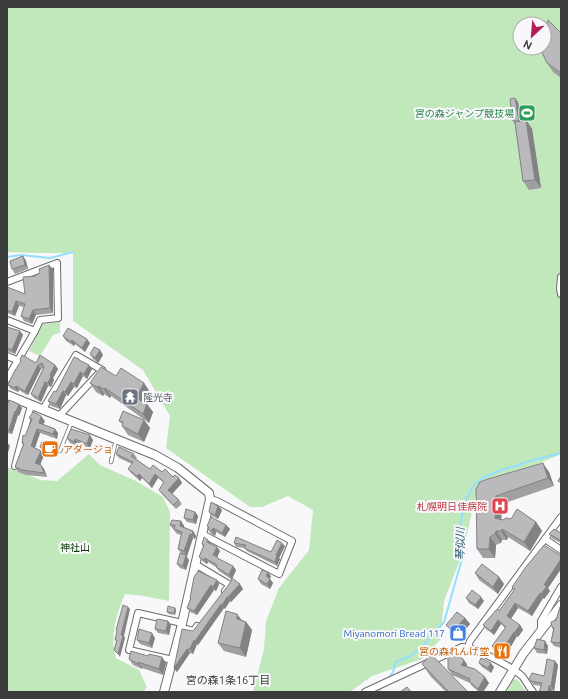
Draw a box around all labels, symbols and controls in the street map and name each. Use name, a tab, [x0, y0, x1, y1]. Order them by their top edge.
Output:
north arrow	[512, 16, 552, 56]
text: N	[521, 38, 534, 52]
sports icon: 宮の森ジャンプ競技場	[517, 103, 537, 123]
place label: 宮の森ジャンプ競技場	[415, 108, 514, 119]
temple icon: 隆光寺	[120, 387, 140, 407]
place label: 隆光寺	[143, 392, 173, 403]
cafe icon: アダージョ	[40, 439, 60, 459]
place label: アダージョ	[63, 444, 113, 455]
hospital icon: 札幌明日佳病院	[490, 496, 510, 516]
place label: 札幌明日佳病院	[417, 501, 487, 512]
water label: 琴似川	[454, 526, 466, 561]
park label: 神社山	[60, 542, 90, 553]
shop icon: Miyanomori Bread 117	[448, 623, 468, 643]
place label: Miyanomori Bread 117	[344, 628, 445, 639]
restaurant icon: 宮の森れんげ堂	[492, 641, 512, 661]
place label: 宮の森れんげ堂	[419, 646, 489, 657]
district label: 宮の森1条16丁目	[186, 674, 270, 686]

